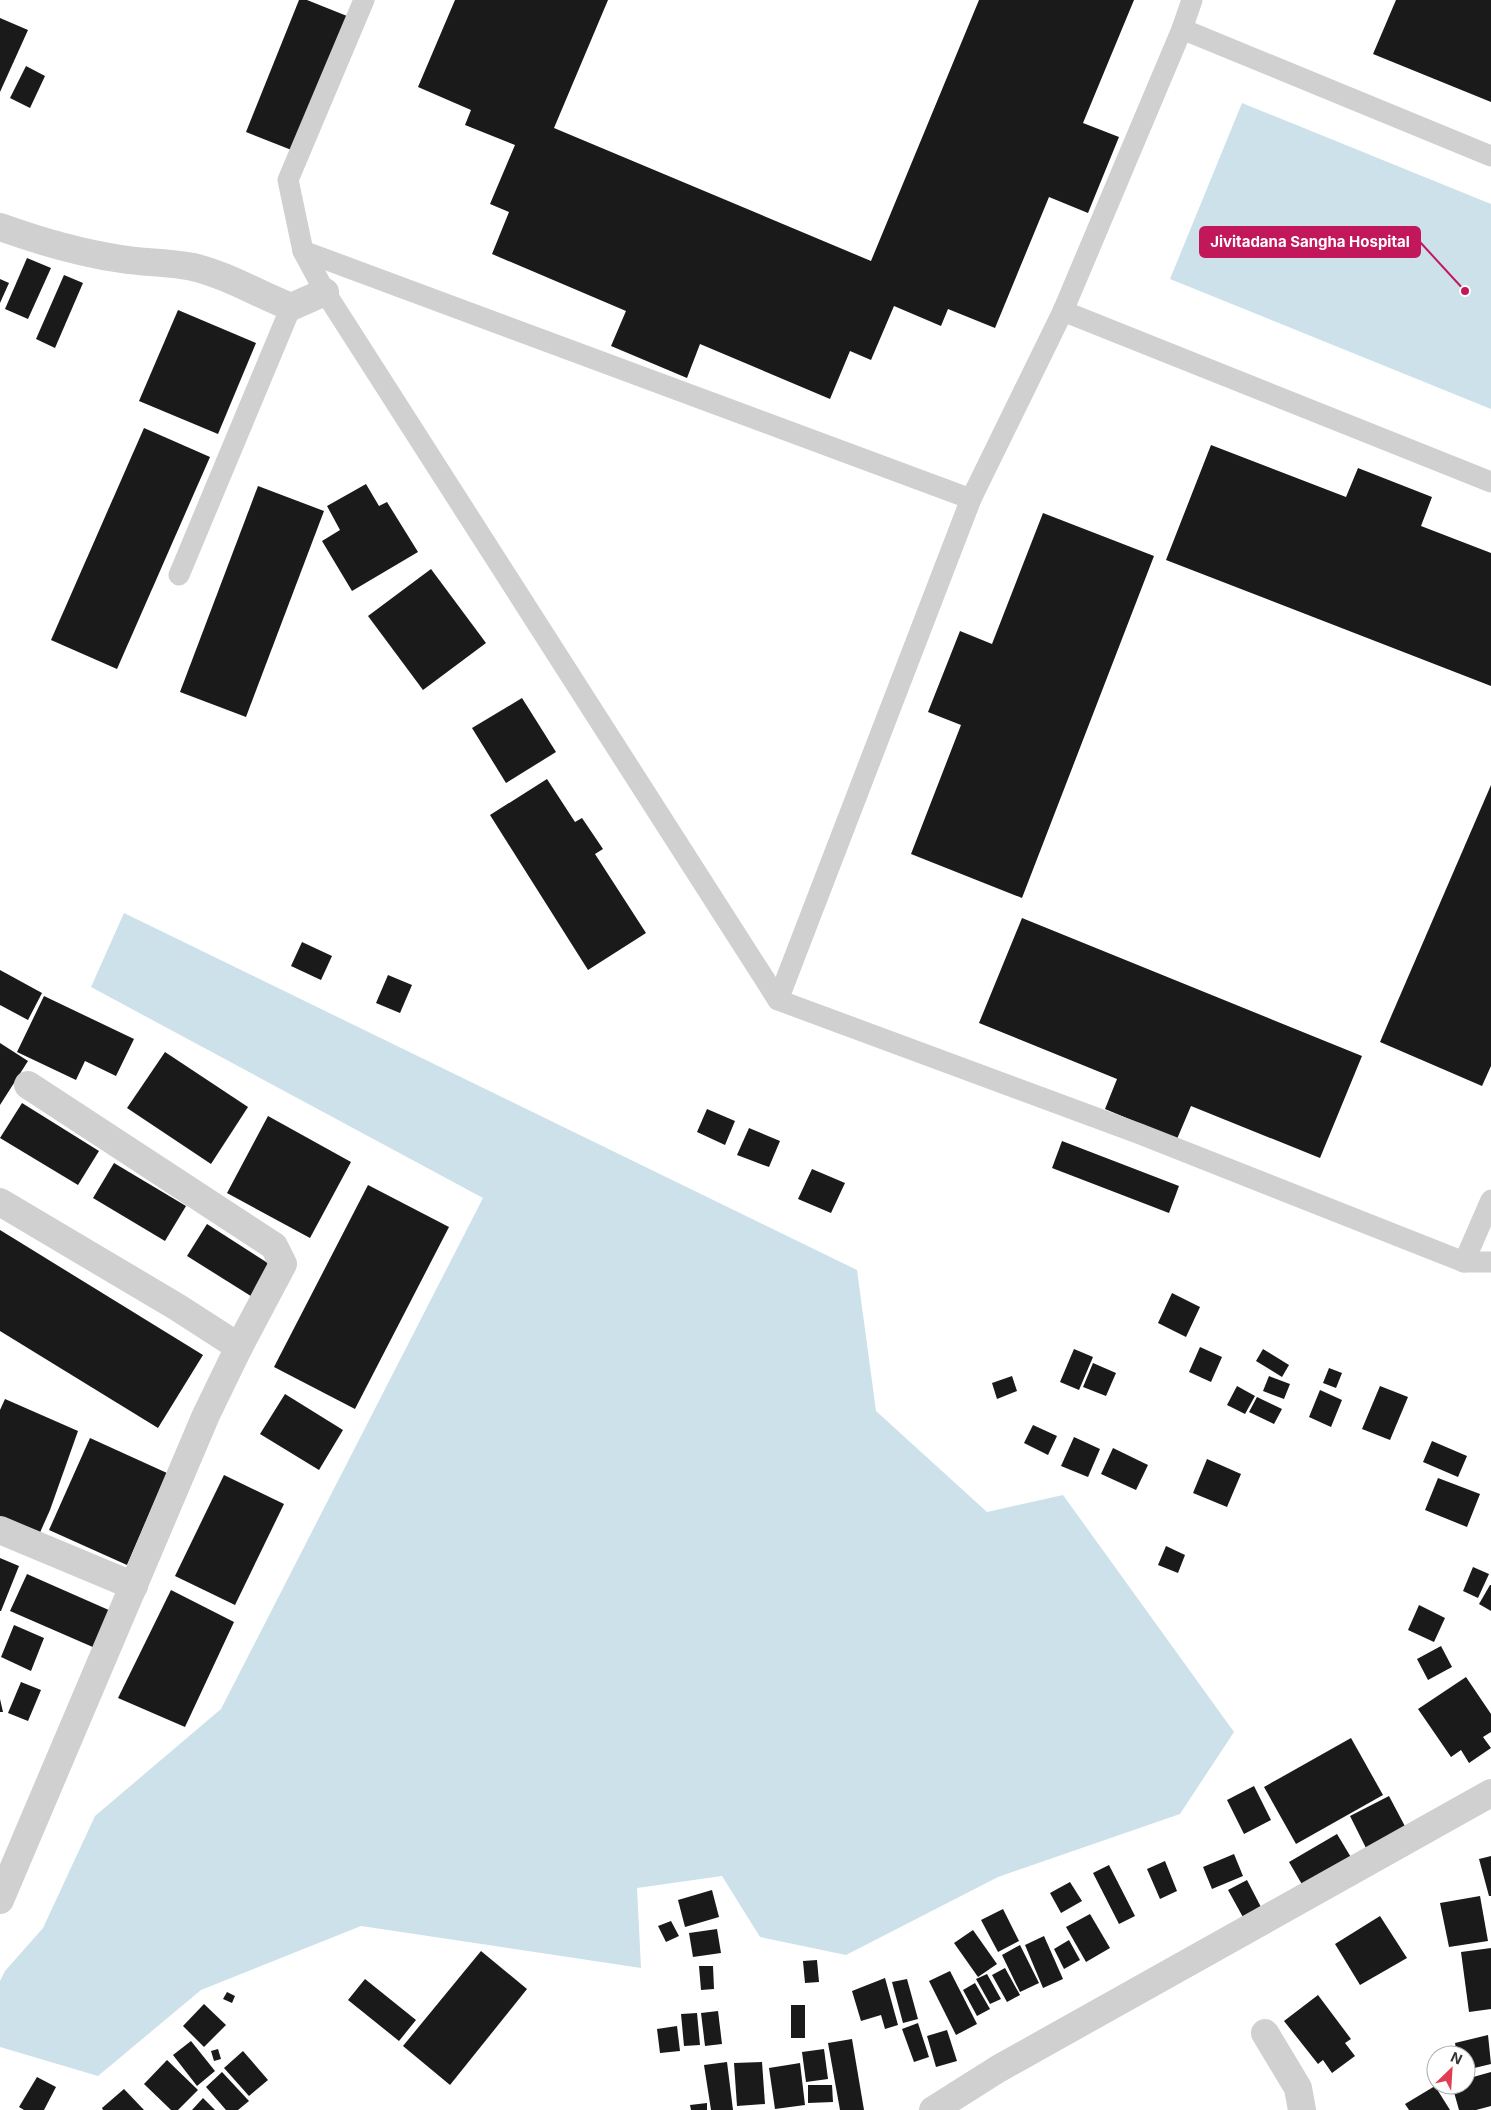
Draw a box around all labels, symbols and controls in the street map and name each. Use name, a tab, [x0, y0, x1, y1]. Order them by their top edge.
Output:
callout: Jivitadana Sangha Hospital	[1200, 227, 1420, 257]
text: Jivitadana Sangha Hospital	[1210, 232, 1410, 251]
north arrow	[1426, 2045, 1476, 2095]
text: N	[1448, 2048, 1465, 2068]

